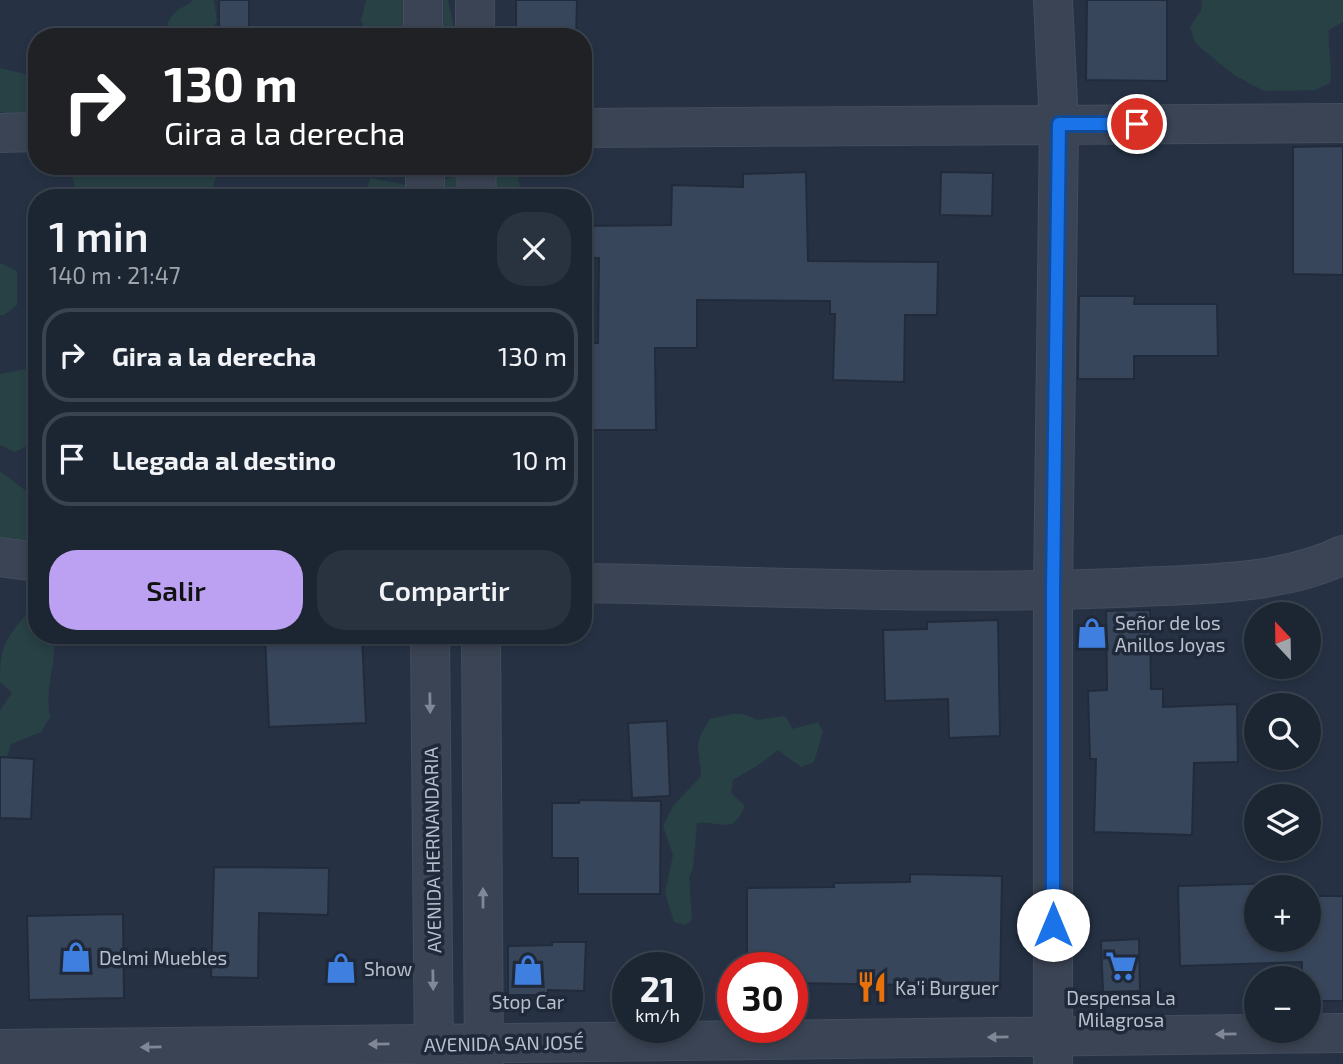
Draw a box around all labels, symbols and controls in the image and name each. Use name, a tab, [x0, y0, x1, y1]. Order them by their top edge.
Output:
text: 130 m	[164, 53, 298, 112]
icon: right	[49, 56, 140, 147]
pin	[1107, 94, 1167, 154]
icon: arrive	[1118, 105, 1156, 143]
text: Gira a la derecha	[164, 113, 405, 151]
text: 1 min	[49, 210, 149, 260]
button: close	[497, 212, 571, 286]
text: 140 m · 21:47	[49, 261, 181, 289]
icon: right	[53, 336, 91, 374]
text: Gira a la derecha	[112, 340, 316, 371]
text: 130 m	[498, 340, 567, 371]
icon: arrive	[53, 440, 91, 478]
text: Llegada al destino	[112, 444, 336, 475]
text: 10 m	[512, 444, 567, 475]
button: Salir	[49, 550, 303, 630]
button: Compartir	[317, 550, 571, 630]
north arrow	[1244, 602, 1321, 679]
map controls	[1244, 602, 1321, 1043]
place label: Señor de los Anillos Joyas	[1115, 611, 1225, 656]
shop icon: Señor de los Anillos Joyas	[1075, 616, 1109, 650]
one-way arrow	[424, 693, 436, 715]
button: search	[1244, 693, 1321, 770]
street label: AVENIDA HERNANDARIA	[419, 746, 445, 953]
button: layers	[1244, 784, 1321, 861]
button: +	[1244, 875, 1321, 952]
one-way arrow	[477, 887, 489, 909]
position arrow	[1016, 888, 1090, 962]
shop icon: Delmi Muebles	[59, 940, 93, 974]
place label: Delmi Muebles	[99, 946, 227, 969]
supermarket icon: Despensa La Milagrosa	[1104, 949, 1138, 983]
shop icon: Show	[324, 951, 358, 985]
speed limit sign: 30	[717, 952, 808, 1043]
shop icon: Stop Car	[511, 953, 545, 987]
place label: Show	[364, 957, 412, 980]
button: −	[1244, 966, 1321, 1043]
text: 21	[640, 967, 675, 1009]
one-way arrow	[427, 969, 439, 991]
restaurant icon: Ka'i Burguer	[855, 970, 889, 1004]
place label: Ka'i Burguer	[895, 976, 999, 999]
place label: Despensa La Milagrosa	[1066, 986, 1176, 1031]
place label: Stop Car	[492, 990, 565, 1013]
text: km/h	[635, 1004, 680, 1026]
one-way arrow	[1215, 1028, 1237, 1040]
street label: AVENIDA SAN JOSÉ	[424, 1030, 584, 1056]
one-way arrow	[987, 1031, 1009, 1043]
one-way arrow	[368, 1038, 390, 1050]
one-way arrow	[140, 1041, 162, 1053]

